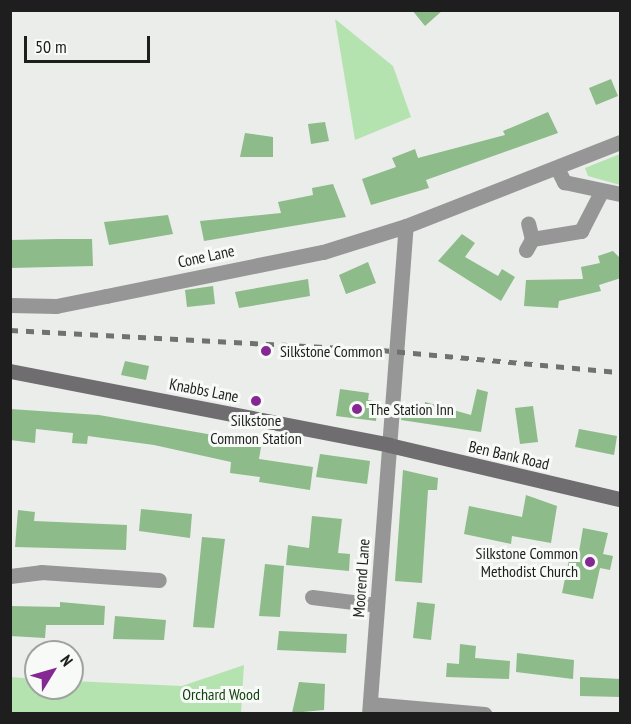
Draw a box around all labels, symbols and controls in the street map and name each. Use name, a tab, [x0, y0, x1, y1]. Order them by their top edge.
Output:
scale bar	[27, 24, 153, 62]
text: 50 m	[35, 35, 67, 58]
street label: Cone Lane	[176, 241, 236, 271]
place label: Silkstone Common	[280, 341, 382, 361]
marker: Silkstone Common	[257, 342, 275, 360]
street label: Knabbs Lane	[168, 374, 240, 406]
marker: Silkstone Common Station	[249, 394, 263, 408]
place label: The Station Inn	[369, 399, 454, 419]
marker: The Station Inn	[350, 402, 364, 416]
place label: Silkstone Common Station	[210, 410, 302, 448]
street label: Ben Bank Road	[467, 436, 551, 474]
street label: Moorend Lane	[349, 538, 373, 618]
place label: Silkstone Common Methodist Church	[476, 543, 578, 581]
marker: Silkstone Common Methodist Church	[583, 555, 597, 569]
north arrow	[24, 640, 84, 700]
text: N	[56, 651, 77, 670]
park label: Orchard Wood	[182, 684, 260, 704]

